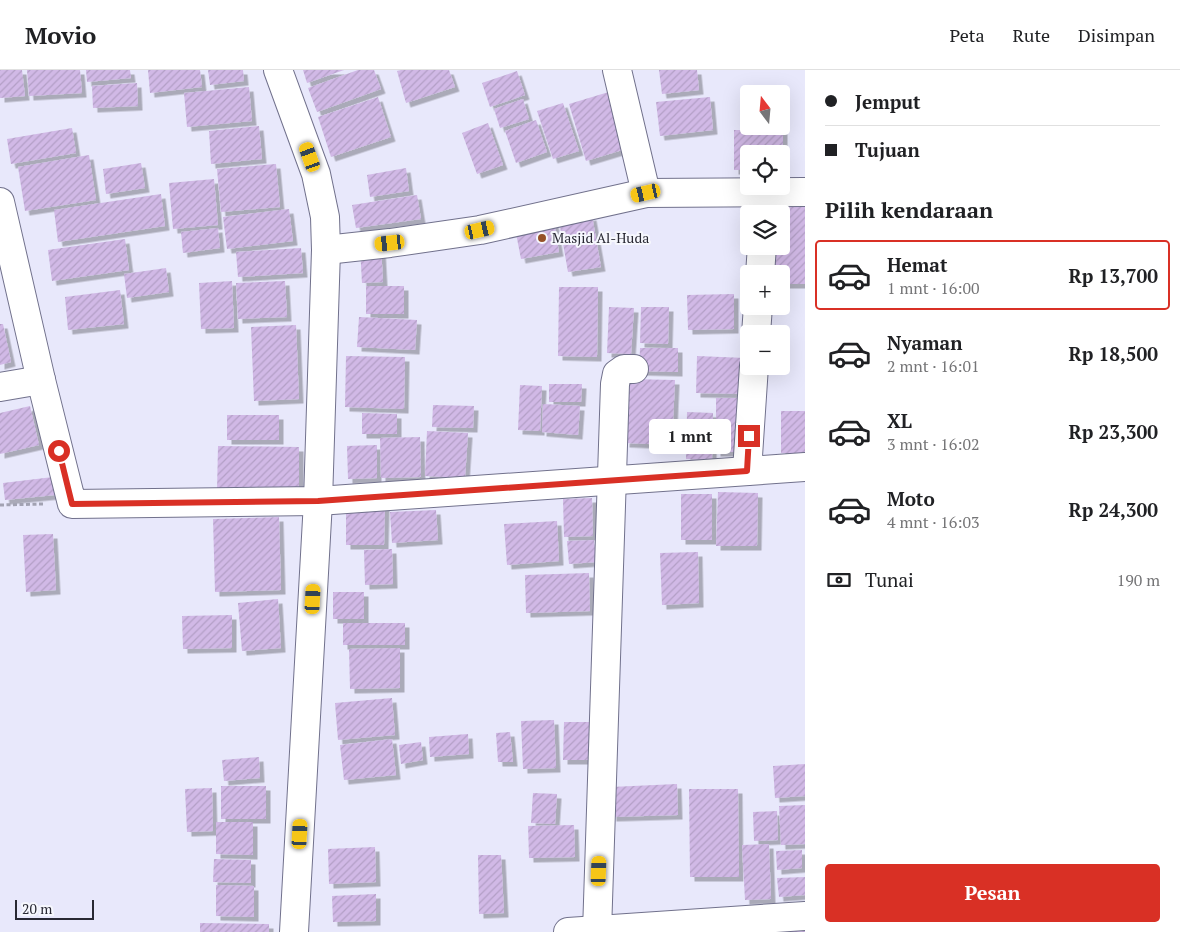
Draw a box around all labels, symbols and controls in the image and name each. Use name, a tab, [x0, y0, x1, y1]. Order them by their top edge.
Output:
text: Movio	[25, 19, 96, 51]
text: Peta	[950, 23, 985, 47]
text: Rute	[1013, 23, 1050, 47]
text: Disimpan	[1078, 23, 1155, 47]
north arrow	[740, 85, 790, 135]
map controls	[740, 85, 790, 375]
text: Jemput	[855, 89, 921, 114]
text: Tujuan	[855, 137, 920, 162]
car	[297, 140, 322, 174]
button: locate	[740, 145, 790, 195]
car	[629, 182, 662, 204]
text: Pilih kendaraan	[825, 195, 993, 224]
button: layers	[740, 205, 790, 255]
car	[463, 219, 496, 241]
place label: Masjid Al-Huda	[552, 228, 649, 247]
marker: Masjid Al-Huda	[536, 232, 548, 244]
car	[374, 234, 405, 252]
text: Hemat	[887, 252, 948, 277]
icon: car	[827, 253, 872, 298]
text: Rp 13,700	[1069, 263, 1158, 288]
button: +	[740, 265, 790, 315]
text: 1 mnt · 16:00	[887, 277, 980, 299]
button: −	[740, 325, 790, 375]
text: Nyaman	[887, 330, 962, 355]
icon: car	[827, 331, 872, 376]
text: Rp 18,500	[1069, 341, 1158, 366]
text: 2 mnt · 16:01	[887, 355, 980, 377]
text: XL	[887, 408, 912, 433]
icon: car	[827, 409, 872, 454]
callout: 1 mnt	[649, 418, 732, 454]
text: Rp 23,300	[1069, 419, 1158, 444]
text: 1 mnt	[668, 425, 712, 447]
route end	[738, 425, 760, 447]
text: 3 mnt · 16:02	[887, 433, 980, 455]
route start	[48, 440, 70, 462]
text: Moto	[887, 486, 935, 511]
icon: car	[827, 487, 872, 532]
text: Rp 24,300	[1069, 497, 1158, 522]
text: 4 mnt · 16:03	[887, 511, 980, 533]
icon: cash	[825, 566, 853, 594]
text: Tunai	[865, 567, 914, 592]
text: 190 m	[1117, 569, 1160, 591]
car	[304, 584, 321, 614]
car	[291, 819, 308, 849]
car	[590, 856, 607, 886]
button: Pesan	[825, 864, 1160, 922]
scale bar	[15, 897, 94, 920]
text: 20 m	[22, 899, 52, 918]

